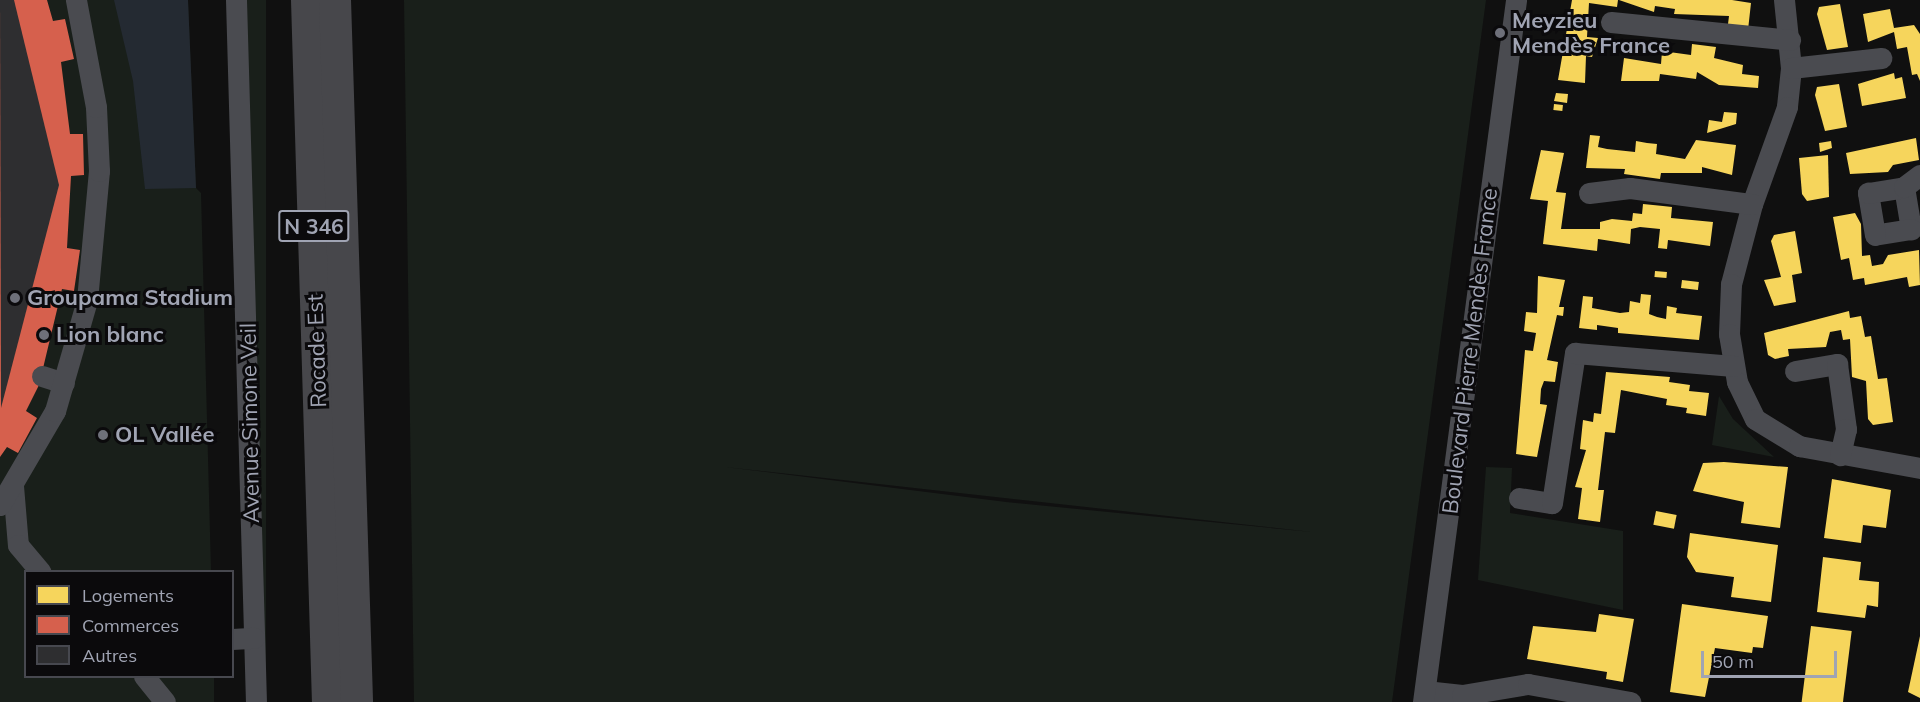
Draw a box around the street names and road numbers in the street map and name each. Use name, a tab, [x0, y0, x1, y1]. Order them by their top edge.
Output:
street label: Boulevard Pierre Mendès France	[1437, 187, 1503, 515]
road number: N 346	[278, 208, 350, 244]
street label: Rocade Est	[302, 294, 332, 408]
street label: Avenue Simone Veil	[235, 323, 265, 523]

